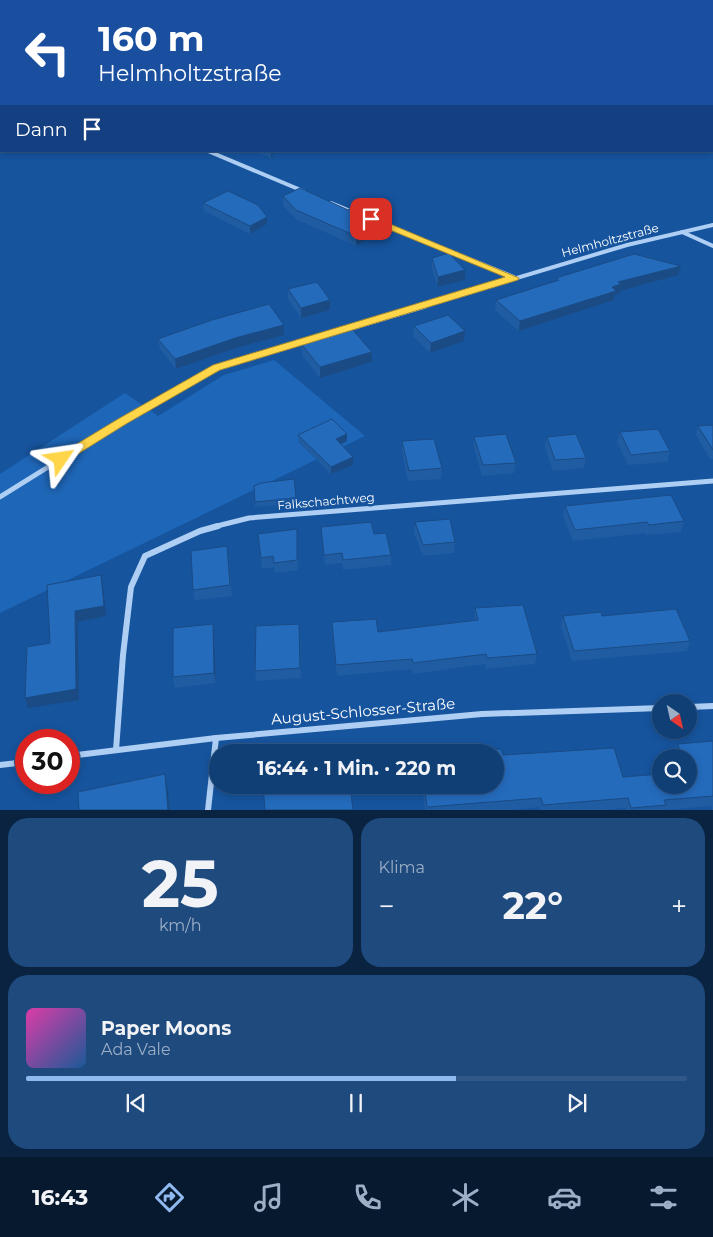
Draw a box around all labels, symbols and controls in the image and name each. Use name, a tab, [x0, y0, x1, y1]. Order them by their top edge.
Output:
text: 160 m	[98, 17, 204, 60]
icon: left	[15, 20, 80, 85]
text: Helmholtzstraße	[98, 60, 282, 87]
icon: arrive	[78, 115, 106, 143]
text: Dann	[15, 118, 68, 141]
pin	[350, 198, 392, 240]
icon: arrive	[357, 205, 385, 233]
street label: Helmholtzstraße	[560, 220, 660, 260]
position arrow	[34, 432, 86, 484]
street label: Falkschachtweg	[277, 489, 375, 513]
street label: August-Schlosser-Straße	[270, 693, 456, 729]
north arrow	[652, 694, 698, 739]
map controls	[652, 694, 697, 794]
speed limit sign: 30	[15, 729, 80, 794]
button: search	[652, 749, 697, 794]
text: 16:44 · 1 Min. · 220 m	[257, 757, 456, 780]
text: 25	[142, 844, 219, 923]
text: Klima	[379, 858, 425, 877]
text: 22°	[502, 882, 563, 929]
text: −	[379, 889, 395, 923]
text: +	[671, 889, 687, 923]
text: km/h	[159, 916, 202, 935]
text: Paper Moons	[101, 1017, 231, 1040]
text: Ada Vale	[101, 1040, 171, 1059]
icon: previous	[122, 1089, 150, 1117]
icon: pause	[342, 1089, 370, 1117]
icon: next	[563, 1089, 591, 1117]
icon: directions	[152, 1180, 187, 1215]
icon: music	[251, 1180, 286, 1215]
icon: phone	[350, 1180, 385, 1215]
icon: climate	[448, 1180, 483, 1215]
icon: car	[547, 1180, 582, 1215]
icon: filters	[646, 1180, 681, 1215]
text: 16:43	[32, 1184, 88, 1211]

